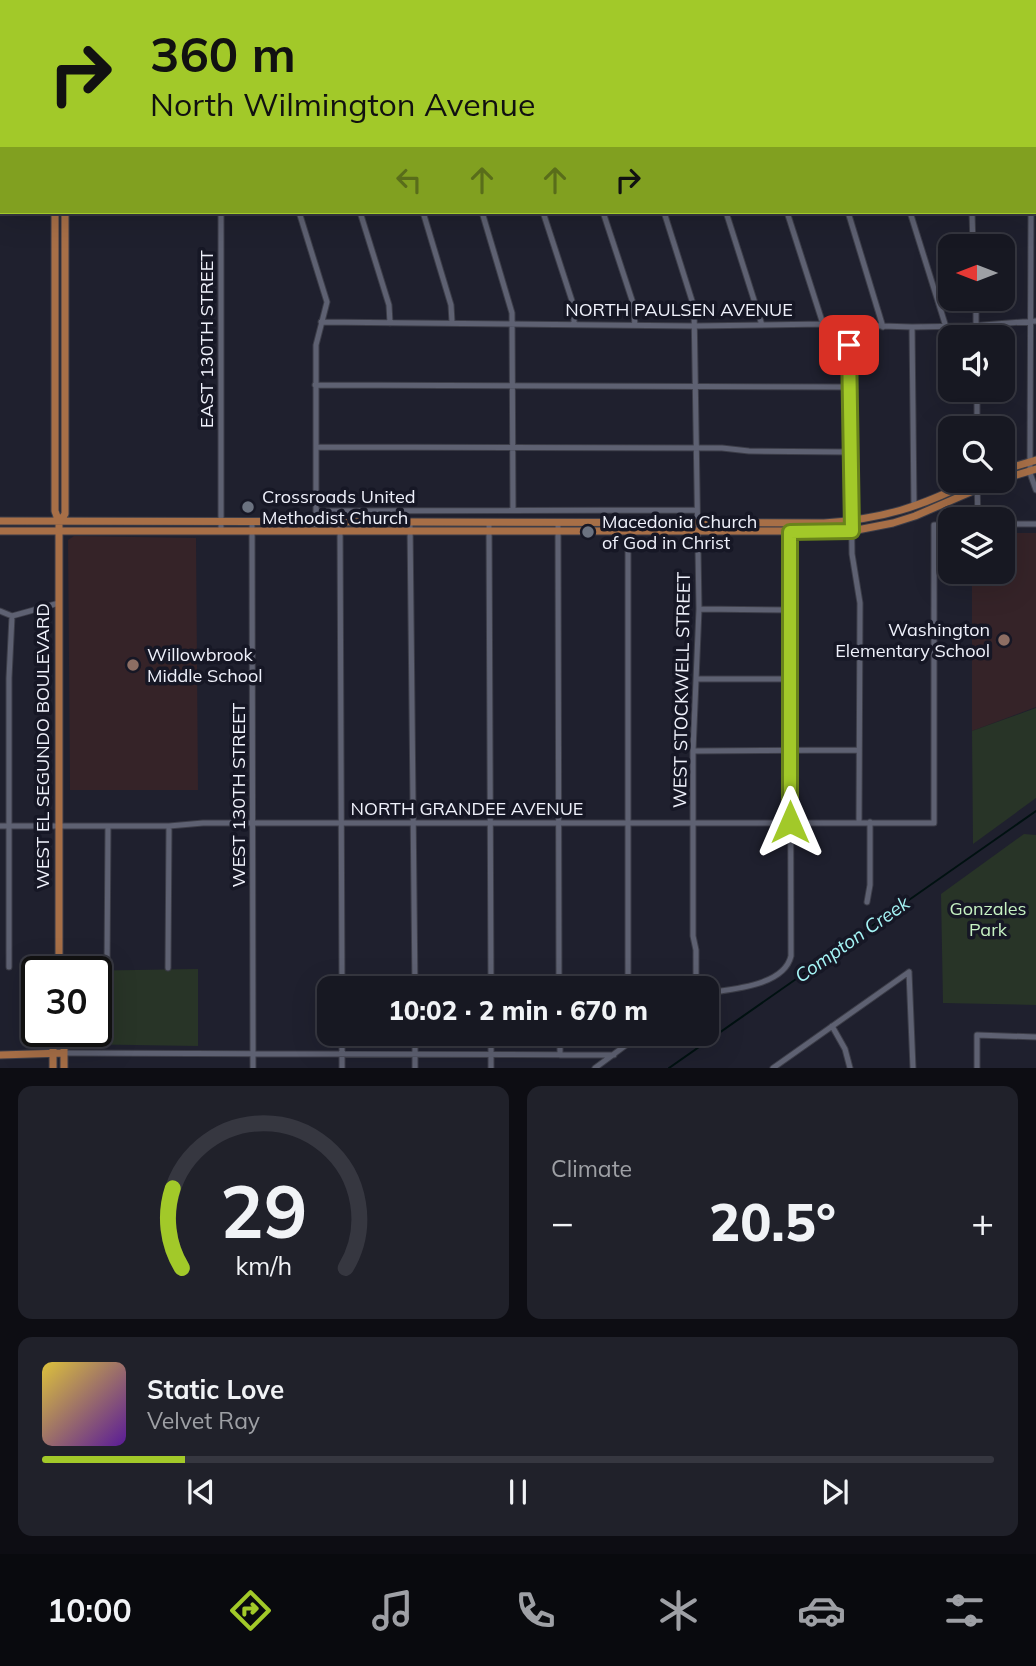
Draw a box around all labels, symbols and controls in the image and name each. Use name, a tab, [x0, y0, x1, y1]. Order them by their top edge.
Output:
text: 360 m	[150, 23, 296, 84]
icon: right	[35, 28, 126, 119]
text: North Wilmington Avenue	[150, 84, 535, 124]
icon: left	[390, 161, 428, 199]
icon: ahead	[463, 161, 501, 199]
icon: ahead	[536, 161, 574, 199]
icon: right	[609, 161, 647, 199]
north arrow	[938, 234, 1015, 312]
map controls	[938, 234, 1015, 584]
street label: EAST 130TH STREET	[195, 250, 218, 428]
street label: NORTH PAULSEN AVENUE	[565, 298, 793, 321]
pin	[819, 315, 879, 375]
button: sound	[938, 325, 1015, 402]
icon: arrive	[830, 326, 868, 364]
button: search	[938, 416, 1015, 493]
place label: Crossroads United Methodist Church	[262, 485, 416, 529]
marker: Crossroads United Methodist Church	[240, 499, 256, 515]
button: layers	[938, 507, 1015, 584]
place label: Macedonia Church of God in Christ	[602, 510, 757, 554]
marker: Macedonia Church of God in Christ	[580, 524, 596, 540]
street label: WEST STOCKWELL STREET	[668, 572, 695, 808]
street label: WEST EL SEGUNDO BOULEVARD	[31, 603, 54, 889]
place label: Washington Elementary School	[835, 618, 990, 662]
marker: Washington Elementary School	[996, 632, 1012, 648]
place label: Willowbrook Middle School	[147, 643, 263, 687]
marker: Willowbrook Middle School	[125, 657, 141, 673]
street label: WEST 130TH STREET	[227, 702, 250, 887]
position arrow	[753, 785, 827, 859]
street label: NORTH GRANDEE AVENUE	[351, 797, 583, 820]
water label: Compton Creek	[790, 890, 915, 988]
park label: Gonzales Park	[949, 897, 1027, 941]
speed limit sign: 30	[21, 956, 112, 1047]
text: 10:02 · 2 min · 670 m	[388, 994, 648, 1027]
text: Climate	[551, 1154, 632, 1183]
text: 29	[220, 1166, 307, 1257]
text: 20.5°	[709, 1189, 836, 1254]
text: −	[551, 1198, 574, 1246]
text: +	[971, 1198, 994, 1246]
text: km/h	[235, 1250, 292, 1281]
text: Static Love	[147, 1373, 284, 1406]
text: Velvet Ray	[147, 1406, 260, 1435]
icon: previous	[182, 1473, 220, 1511]
icon: pause	[499, 1473, 537, 1511]
icon: next	[816, 1473, 854, 1511]
icon: directions	[226, 1586, 275, 1635]
icon: music	[368, 1586, 417, 1635]
icon: phone	[511, 1586, 560, 1635]
icon: climate	[654, 1586, 703, 1635]
icon: car	[797, 1586, 846, 1635]
icon: filters	[940, 1586, 989, 1635]
text: 10:00	[47, 1590, 132, 1630]

